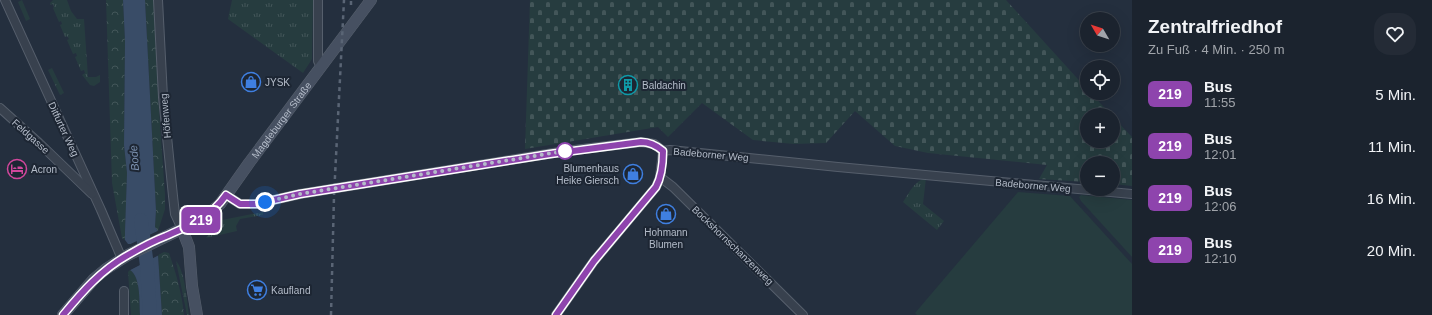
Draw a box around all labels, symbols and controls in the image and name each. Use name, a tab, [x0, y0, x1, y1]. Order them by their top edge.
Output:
north arrow	[1080, 12, 1120, 52]
map controls	[1080, 12, 1120, 196]
button: heart	[1374, 13, 1416, 55]
text: Zentralfriedhof	[1148, 16, 1282, 37]
text: Zu Fuß · 4 Min. · 250 m	[1148, 42, 1285, 57]
button: locate	[1080, 60, 1120, 100]
shop icon: JYSK	[240, 71, 262, 93]
building icon: Baldachin	[617, 74, 639, 96]
place label: JYSK	[265, 77, 290, 88]
text: Bus	[1204, 78, 1232, 95]
street label: Magdeburger Straße	[250, 80, 314, 160]
place label: Baldachin	[642, 80, 686, 91]
text: 219	[1158, 86, 1182, 102]
text: 5 Min.	[1375, 86, 1416, 103]
street label: Höfenweg	[158, 93, 173, 139]
text: 11:55	[1204, 95, 1236, 110]
street label: Ditfurter Weg	[46, 100, 81, 158]
button: +	[1080, 108, 1120, 148]
street label: Feldgasse	[10, 117, 52, 156]
text: Bus	[1204, 130, 1232, 147]
text: 219	[1158, 138, 1182, 154]
text: 11 Min.	[1368, 138, 1416, 155]
unlabelled marker	[556, 142, 574, 160]
water label: Bode	[127, 145, 141, 171]
street label: Badeborner Weg	[673, 146, 749, 163]
text: 12:01	[1204, 147, 1237, 162]
button: −	[1080, 156, 1120, 196]
hotel icon: Acron	[6, 158, 28, 180]
place label: Blumenhaus Heike Giersch	[556, 163, 619, 186]
shop icon: Blumenhaus Heike Giersch	[622, 163, 644, 185]
place label: Acron	[31, 164, 57, 175]
street label: Badeborner Weg	[995, 177, 1071, 194]
text: Bus	[1204, 182, 1232, 199]
text: 219	[1158, 190, 1182, 206]
text: 16 Min.	[1367, 190, 1416, 207]
your location	[255, 192, 275, 212]
text: 12:06	[1204, 199, 1237, 214]
shop icon: Hohmann Blumen	[655, 203, 677, 225]
street label: Bockshornschanzenweg	[690, 204, 775, 287]
line badge: 219	[178, 207, 224, 233]
text: 219	[189, 212, 213, 228]
place label: Hohmann Blumen	[644, 227, 688, 250]
text: Bus	[1204, 234, 1232, 251]
text: 219	[1158, 242, 1182, 258]
text: 20 Min.	[1367, 242, 1416, 259]
text: 12:10	[1204, 251, 1237, 266]
supermarket icon: Kaufland	[246, 279, 268, 301]
place label: Kaufland	[271, 285, 310, 296]

